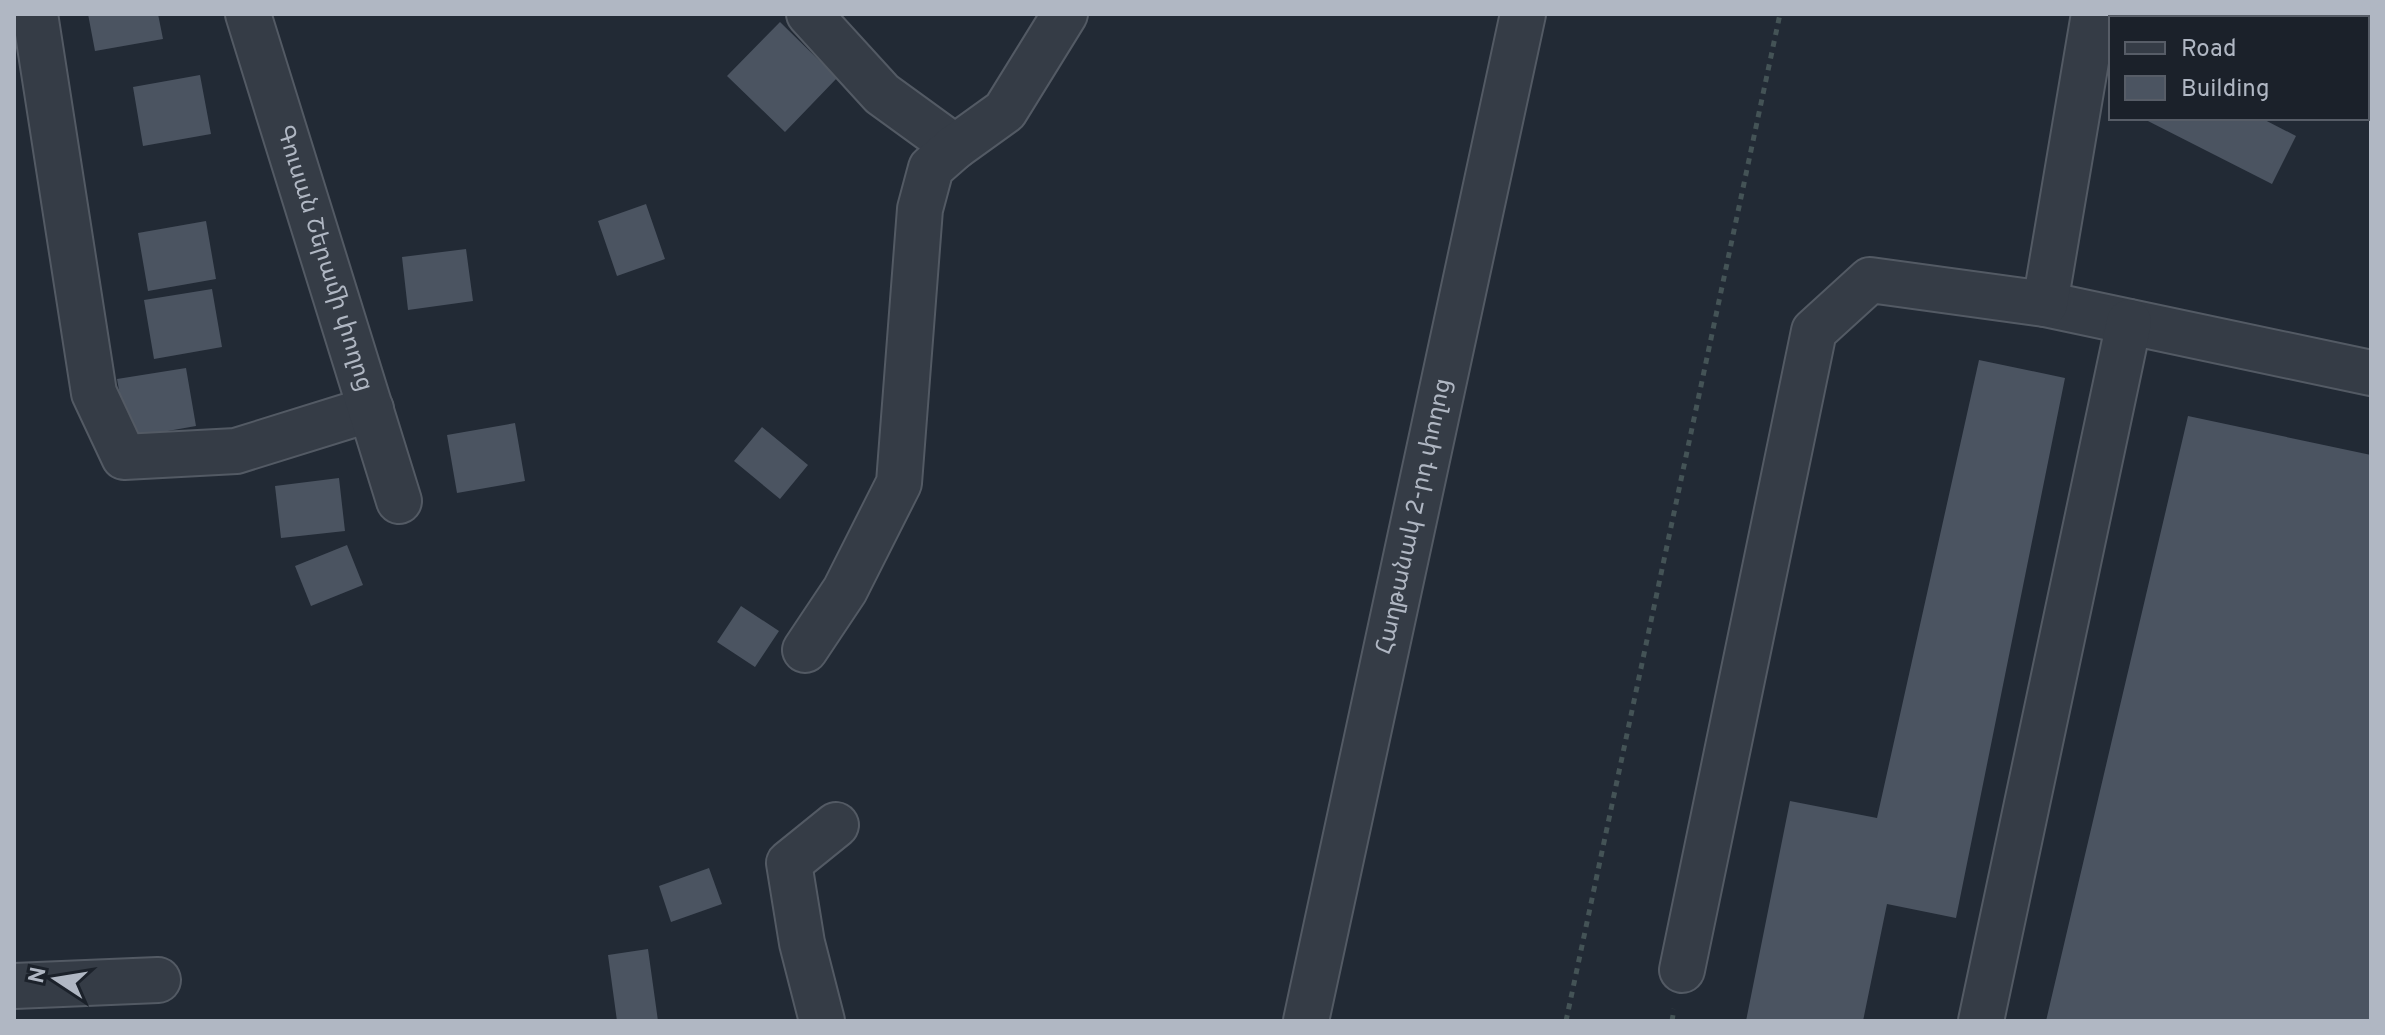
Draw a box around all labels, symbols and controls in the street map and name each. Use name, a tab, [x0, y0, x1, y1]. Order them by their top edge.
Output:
legend	[2109, 16, 2369, 120]
text: Road	[2181, 35, 2237, 65]
text: Building	[2181, 75, 2270, 105]
street label: Գուսան Շերամի փողոց	[268, 122, 379, 395]
street label: Հաղթանակ 2-րդ փողոց	[1370, 376, 1459, 657]
north arrow	[16, 939, 96, 1019]
text: N	[24, 965, 54, 986]

